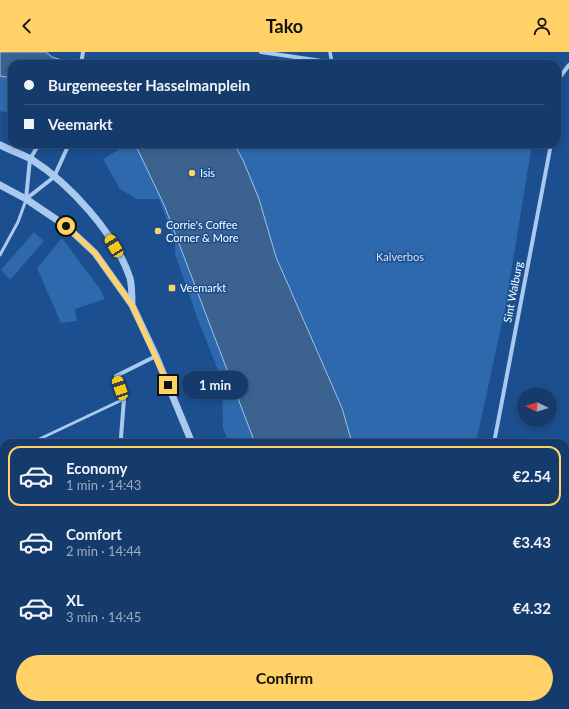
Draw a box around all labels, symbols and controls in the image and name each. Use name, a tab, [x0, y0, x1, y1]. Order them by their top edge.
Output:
icon: back	[16, 15, 38, 37]
text: Tako	[266, 15, 303, 37]
icon: person	[531, 15, 553, 37]
text: Burgemeester Hasselmanplein	[48, 76, 250, 94]
text: Veemarkt	[48, 115, 113, 133]
place label: Isis	[200, 166, 215, 179]
marker: Isis	[187, 168, 197, 178]
route start	[57, 217, 75, 235]
place label: Corrie's Coffee Corner & More	[166, 218, 239, 244]
marker: Corrie's Coffee Corner & More	[153, 226, 163, 236]
car	[103, 233, 125, 259]
park label: Kalverbos	[376, 250, 424, 263]
street label: Sint Walburg	[500, 260, 525, 324]
place label: Veemarkt	[180, 281, 226, 294]
marker: Veemarkt	[167, 283, 177, 293]
callout: 1 min	[182, 371, 248, 399]
car	[110, 375, 130, 401]
route end	[159, 376, 177, 394]
text: 1 min	[199, 377, 231, 393]
north arrow	[517, 387, 557, 427]
map controls	[517, 387, 557, 427]
icon: car	[18, 458, 54, 494]
text: Economy	[66, 459, 127, 477]
text: €2.54	[513, 467, 551, 485]
text: 1 min · 14:43	[66, 477, 141, 493]
icon: car	[18, 524, 54, 560]
text: Comfort	[66, 525, 122, 543]
text: €3.43	[513, 533, 551, 551]
text: 2 min · 14:44	[66, 543, 141, 559]
icon: car	[18, 590, 54, 626]
text: XL	[66, 591, 84, 609]
text: €4.32	[513, 599, 551, 617]
text: 3 min · 14:45	[66, 609, 141, 625]
button: Confirm	[16, 655, 553, 701]

